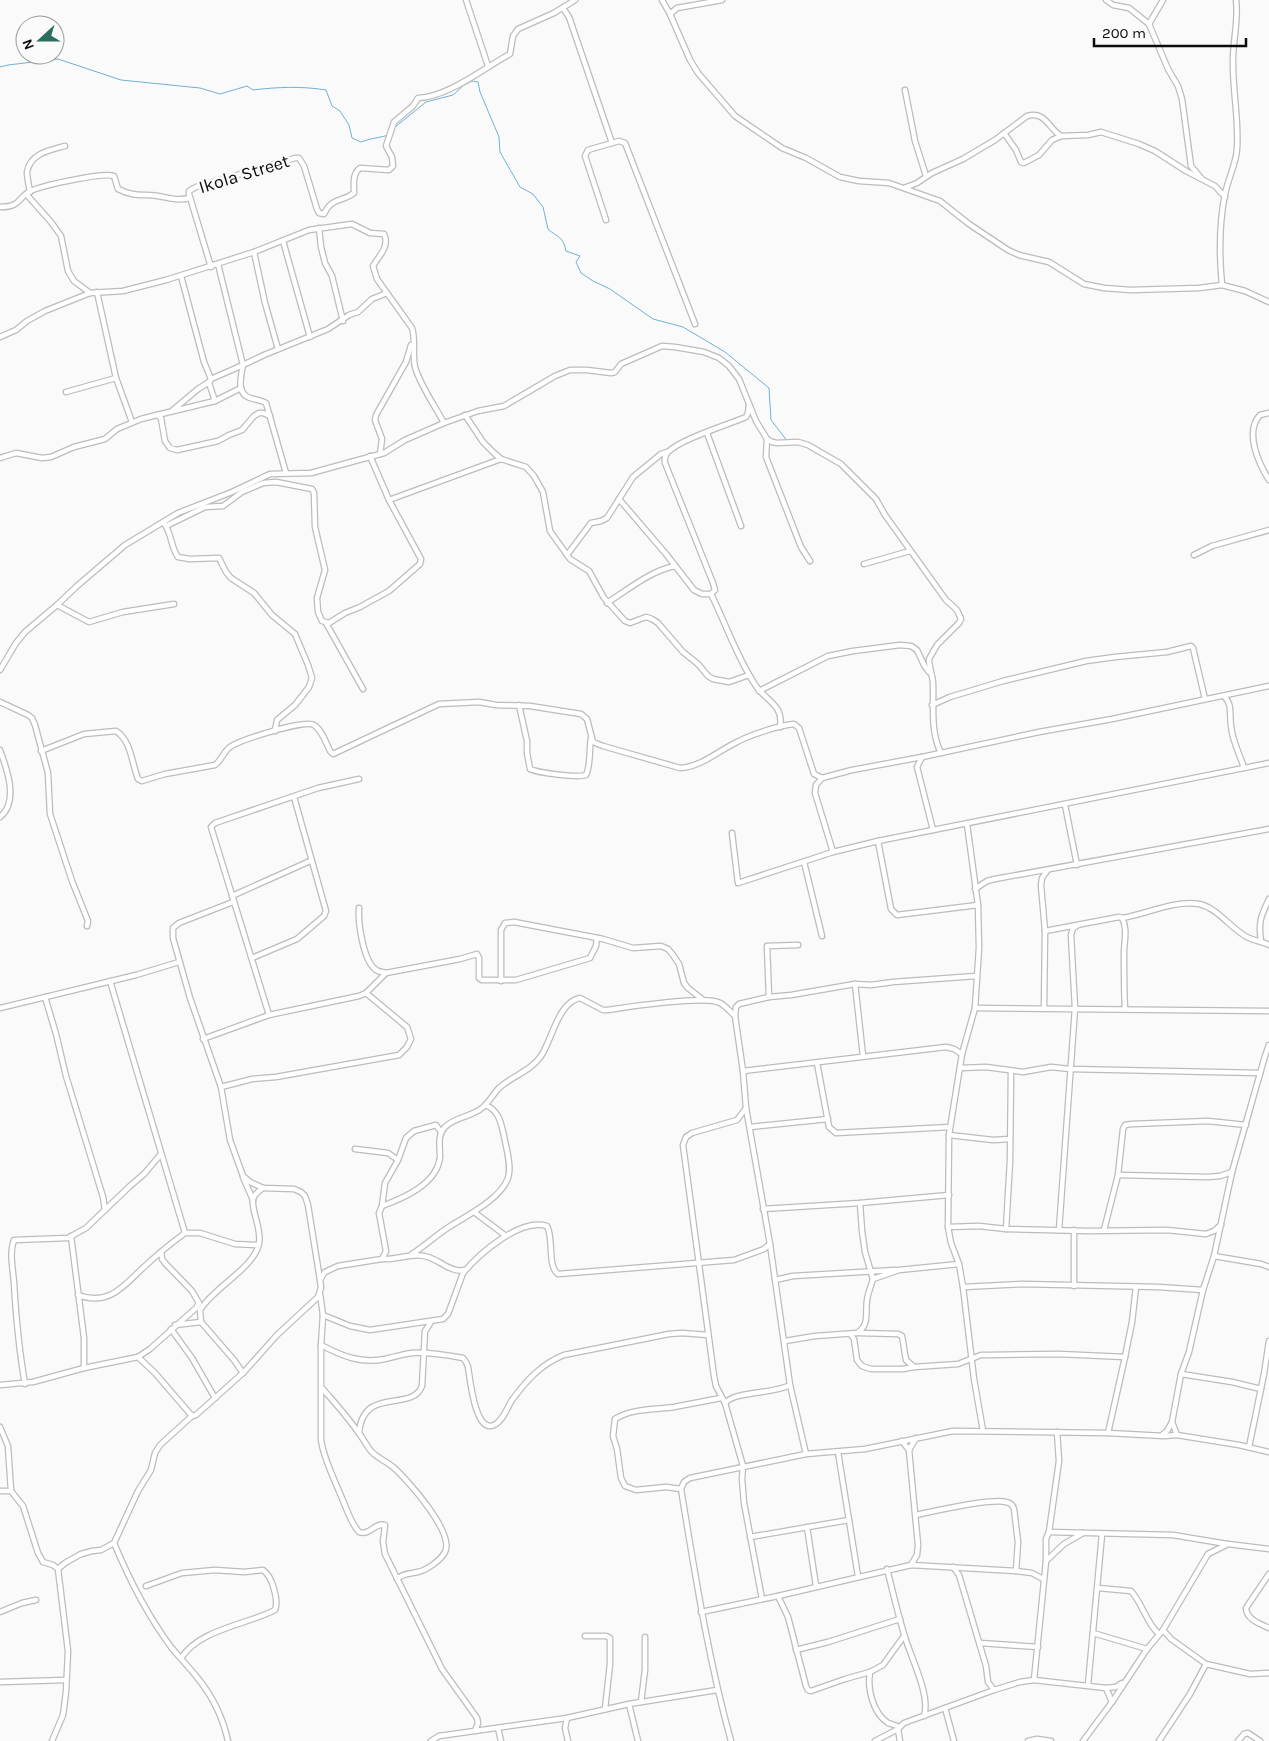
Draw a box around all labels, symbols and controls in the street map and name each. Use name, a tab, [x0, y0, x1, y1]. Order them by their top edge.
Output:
north arrow	[15, 15, 65, 65]
scale bar	[1094, 15, 1246, 47]
text: 200 m	[1102, 24, 1146, 42]
text: N	[19, 37, 38, 52]
street label: Ikola Street	[196, 150, 292, 198]

